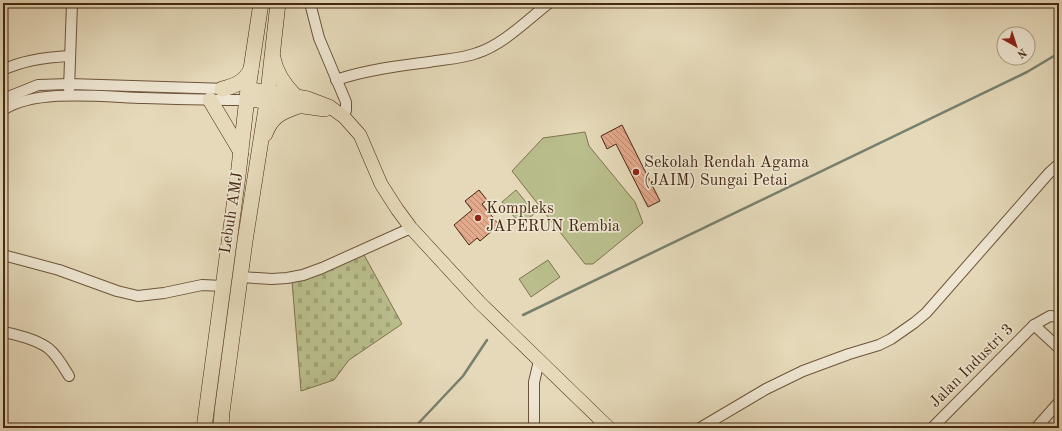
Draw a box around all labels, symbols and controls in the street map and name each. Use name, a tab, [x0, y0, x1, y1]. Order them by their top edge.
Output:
north arrow	[996, 26, 1036, 66]
text: N	[1014, 46, 1028, 60]
place label: Sekolah Rendah Agama (JAIM) Sungai Petai	[644, 155, 809, 189]
marker: Sekolah Rendah Agama (JAIM) Sungai Petai	[631, 167, 641, 177]
street label: Lebuh AMJ	[218, 171, 246, 255]
place label: Kompleks JAPERUN Rembia	[486, 201, 620, 235]
marker: Kompleks JAPERUN Rembia	[473, 213, 483, 223]
street label: Jalan Industri 3	[927, 321, 1017, 411]

